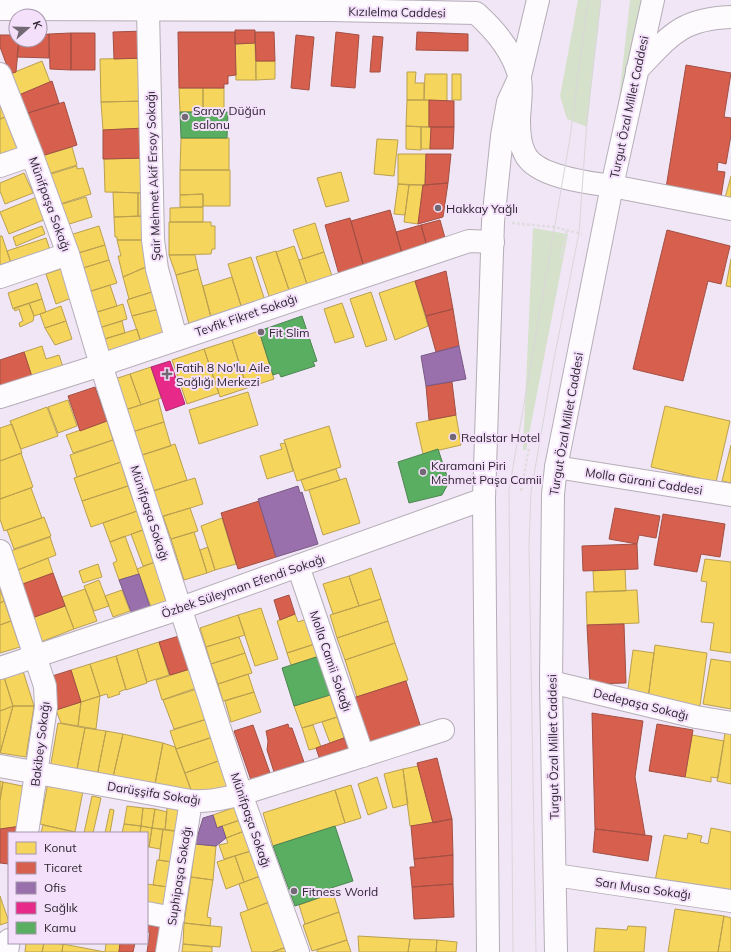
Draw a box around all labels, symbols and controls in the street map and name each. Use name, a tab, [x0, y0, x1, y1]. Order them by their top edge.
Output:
street label: Kızılelma Caddesi	[348, 4, 446, 20]
north arrow	[8, 8, 48, 48]
text: K	[30, 19, 45, 31]
street label: Turgut Özal Millet Caddesi	[607, 34, 651, 180]
street label: Şair Mehmet Akif Ersoy Sokağı	[143, 91, 163, 261]
place label: Saray Düğün salonu	[193, 103, 266, 132]
marker: Saray Düğün salonu	[180, 112, 190, 122]
street label: Münifpaşa Sokağı	[26, 155, 74, 253]
place label: Hakkay Yağlı	[446, 201, 518, 216]
marker: Hakkay Yağlı	[433, 203, 443, 213]
street label: Tevfik Fikret Sokağı	[193, 290, 299, 340]
place label: Fit Slim	[269, 325, 310, 340]
marker: Fit Slim	[256, 327, 266, 337]
street label: Turgut Özal Millet Caddesi	[546, 351, 586, 497]
place label: Fatih 8 No'lu Aile Sağlığı Merkezi	[176, 360, 270, 389]
marker: Fatih 8 No'lu Aile Sağlığı Merkezi	[161, 368, 173, 380]
place label: Realstar Hotel	[461, 430, 540, 445]
marker: Realstar Hotel	[448, 432, 458, 442]
place label: Karamani Piri Mehmet Paşa Camii	[431, 458, 542, 487]
street label: Münifpaşa Sokağı	[127, 463, 173, 563]
street label: Molla Gürani Caddesi	[584, 464, 704, 498]
marker: Karamani Piri Mehmet Paşa Camii	[418, 467, 428, 477]
street label: Özbek Süleyman Efendi Sokağı	[159, 551, 327, 621]
street label: Molla Camii Sokağı	[307, 609, 355, 713]
street label: Turgut Özal Millet Caddesi	[544, 674, 562, 820]
street label: Dedepaşa Sokağı	[592, 685, 690, 723]
street label: Bakibey Sokağı	[27, 701, 53, 787]
street label: Münifpaşa Sokağı	[228, 770, 274, 870]
street label: Darüşşifa Sokağı	[106, 778, 202, 808]
street label: Suphipaşa Sokağı	[164, 825, 194, 927]
legend	[8, 832, 148, 944]
text: Konut	[44, 840, 76, 855]
text: Ticaret	[44, 860, 82, 875]
street label: Sarı Musa Sokağı	[594, 874, 692, 902]
text: Ofis	[44, 880, 66, 895]
place label: Fitness World	[302, 884, 378, 899]
marker: Fitness World	[289, 886, 299, 896]
text: Sağlık	[44, 900, 79, 915]
text: Kamu	[44, 920, 76, 935]

